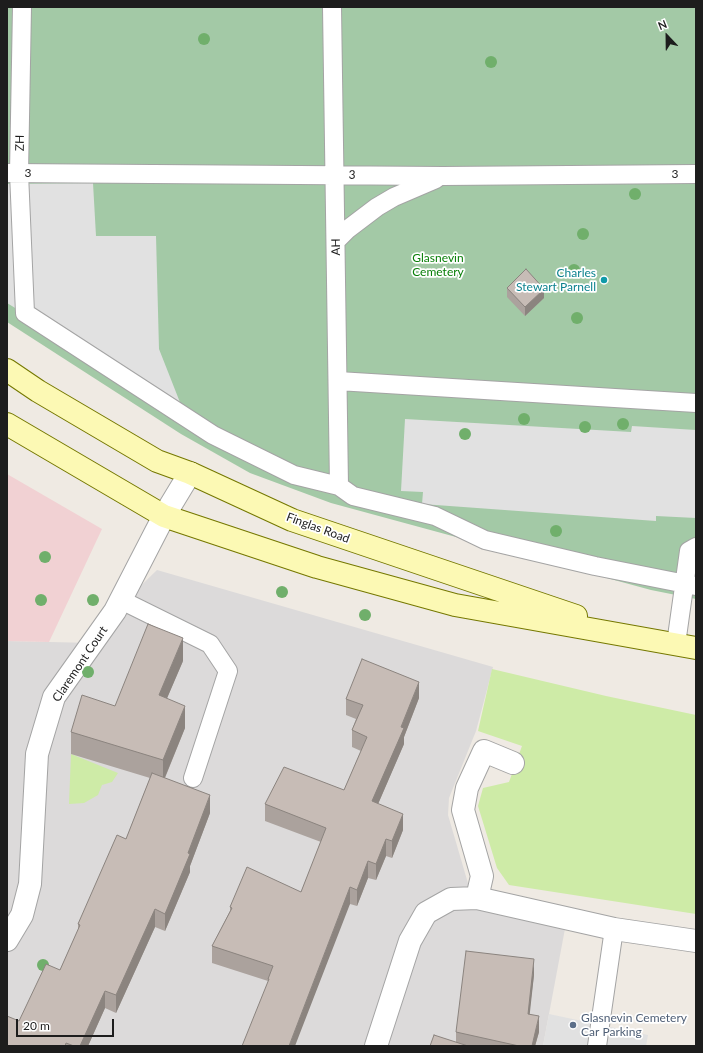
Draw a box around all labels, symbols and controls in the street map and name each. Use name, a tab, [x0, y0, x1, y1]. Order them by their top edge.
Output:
north arrow	[647, 16, 687, 56]
text: N	[656, 17, 669, 32]
street label: ZH	[13, 135, 27, 151]
street label: 3	[25, 166, 31, 180]
street label: 3	[672, 167, 678, 181]
street label: 3	[348, 168, 356, 182]
street label: AH	[329, 238, 343, 256]
park label: Glasnevin Cemetery	[412, 251, 464, 279]
place label: Charles Stewart Parnell	[516, 266, 596, 294]
marker: Charles Stewart Parnell	[599, 275, 609, 285]
street label: Finglas Road	[284, 510, 352, 546]
street label: Claremont Court	[49, 624, 111, 704]
scale bar	[18, 1011, 116, 1037]
place label: Glasnevin Cemetery Car Parking	[581, 1011, 687, 1039]
text: 20 m	[23, 1018, 50, 1033]
marker: Glasnevin Cemetery Car Parking	[568, 1020, 578, 1030]

